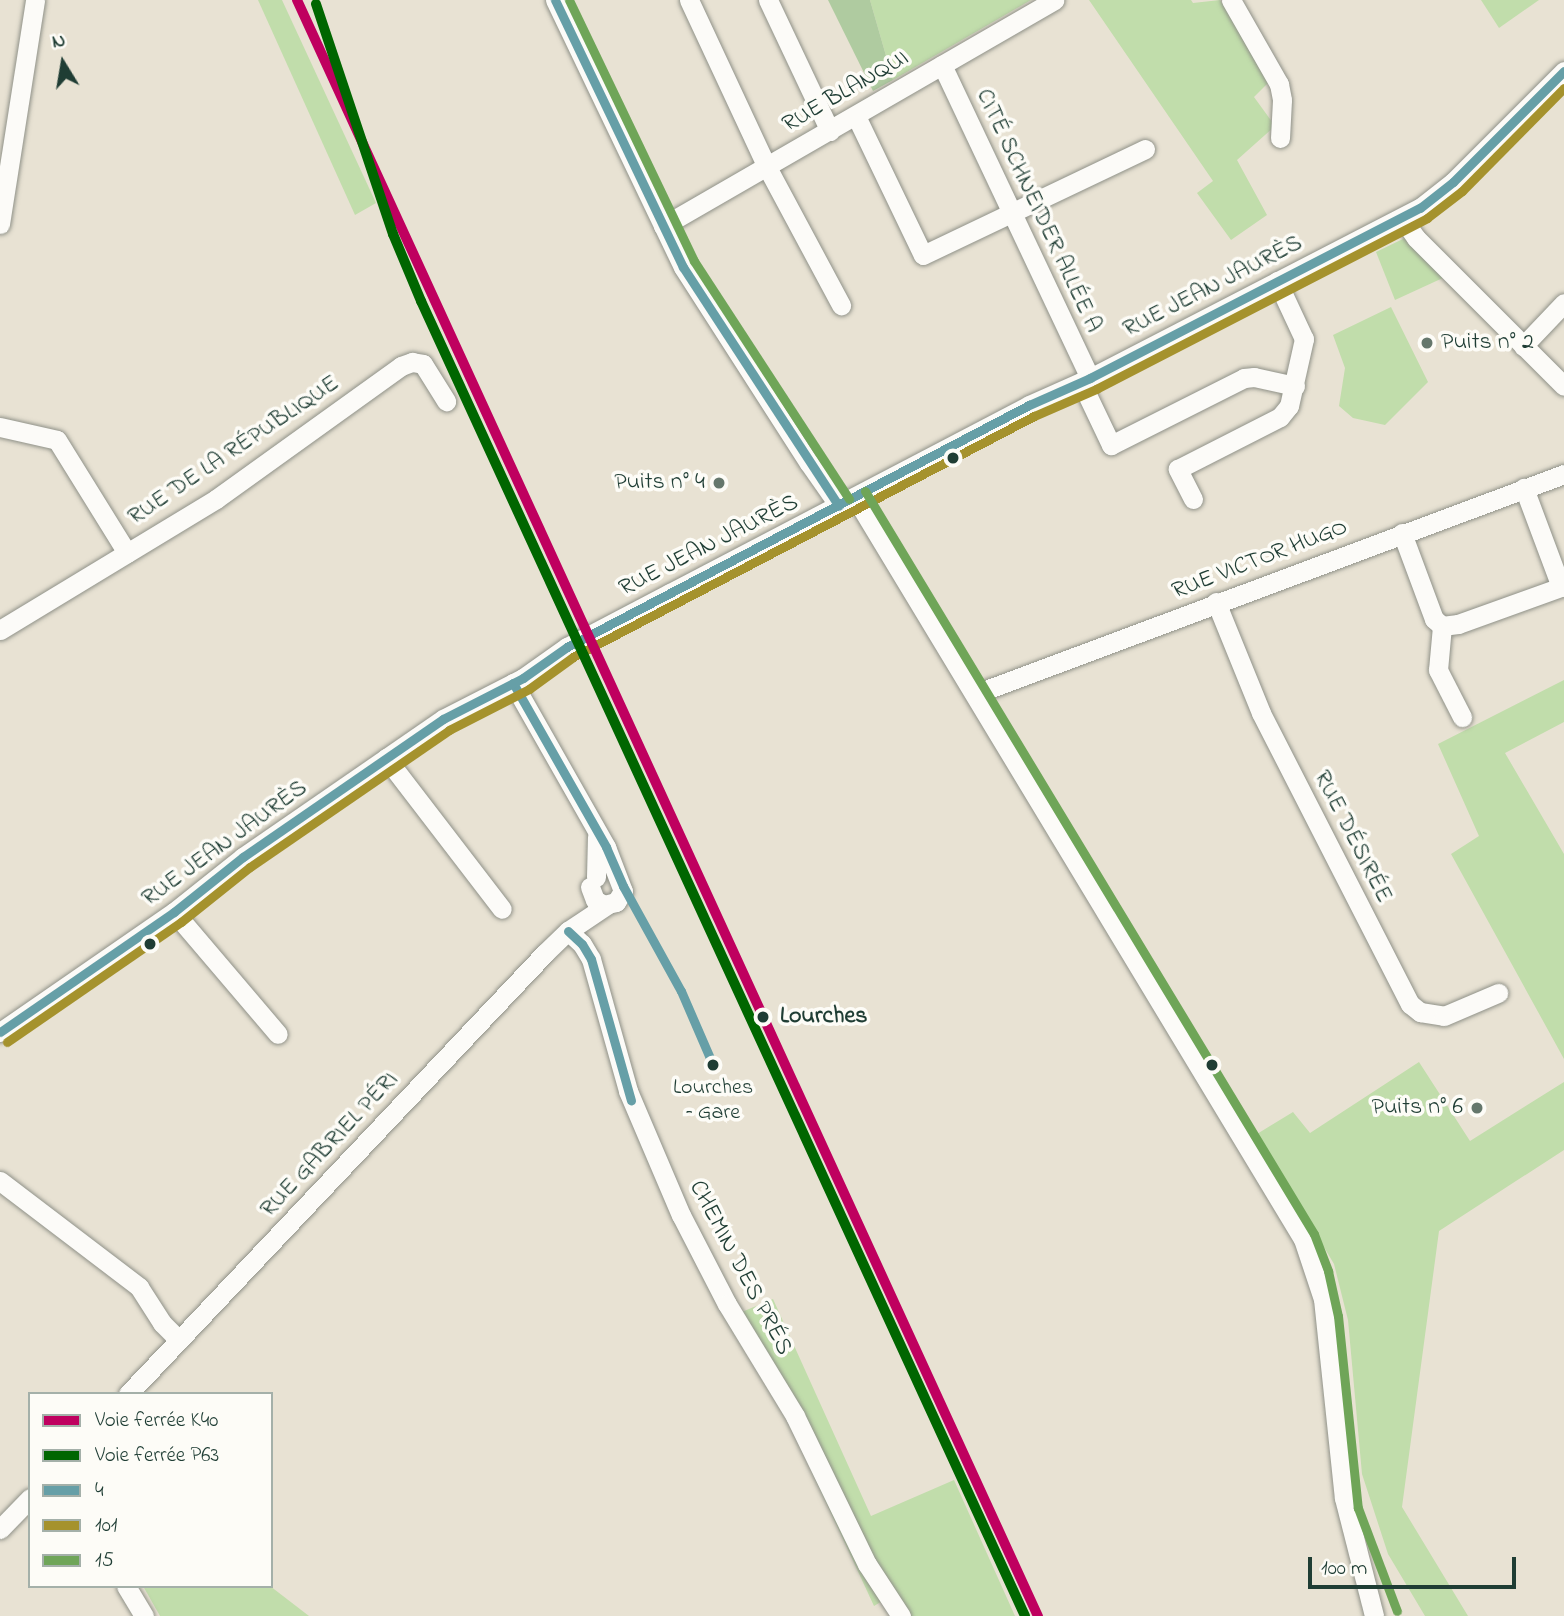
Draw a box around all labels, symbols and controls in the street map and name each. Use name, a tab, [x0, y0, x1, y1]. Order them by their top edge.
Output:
text: N	[50, 27, 68, 56]
north arrow	[28, 28, 98, 98]
street label: RUE BLANQUI	[778, 44, 914, 140]
street label: CITÉ SCHNEIDER ALLÉE A	[969, 84, 1107, 338]
street label: RUE JEAN JAURÈS	[1119, 229, 1307, 345]
place label: Puits n° 2	[1441, 329, 1534, 357]
marker: Puits n° 2	[1419, 335, 1435, 351]
street label: RUE DE LA RÉPUBLIQUE	[123, 370, 345, 532]
unlabelled marker	[946, 451, 960, 465]
place label: Puits n° 4	[614, 469, 705, 497]
marker: Puits n° 4	[711, 475, 727, 491]
street label: RUE JEAN JAURÈS	[615, 488, 803, 604]
street label: RUE VICTOR HUGO	[1168, 513, 1352, 607]
street label: RUE DÉSIRÉE	[1306, 766, 1398, 908]
street label: RUE JEAN JAURÈS	[137, 774, 313, 914]
unlabelled marker	[143, 937, 157, 951]
place label: Lourches	[780, 1003, 867, 1031]
marker: Lourches	[752, 1006, 774, 1028]
marker: Lourches – Gare	[706, 1058, 720, 1072]
unlabelled marker	[1205, 1058, 1219, 1072]
street label: RUE GABRIEL PÉRI	[255, 1066, 405, 1224]
place label: Lourches – Gare	[673, 1075, 753, 1126]
place label: Puits n° 6	[1371, 1094, 1463, 1122]
marker: Puits n° 6	[1469, 1100, 1485, 1116]
street label: CHEMIN DES PRÉS	[682, 1176, 798, 1360]
legend	[28, 1392, 273, 1588]
text: Voie ferrée K40	[95, 1406, 218, 1436]
text: Voie ferrée P63	[95, 1441, 219, 1471]
text: 4	[95, 1476, 104, 1506]
text: 101	[95, 1511, 117, 1541]
scale bar	[1312, 1542, 1520, 1586]
text: 15	[95, 1546, 114, 1576]
text: 100 m	[1321, 1554, 1367, 1584]

